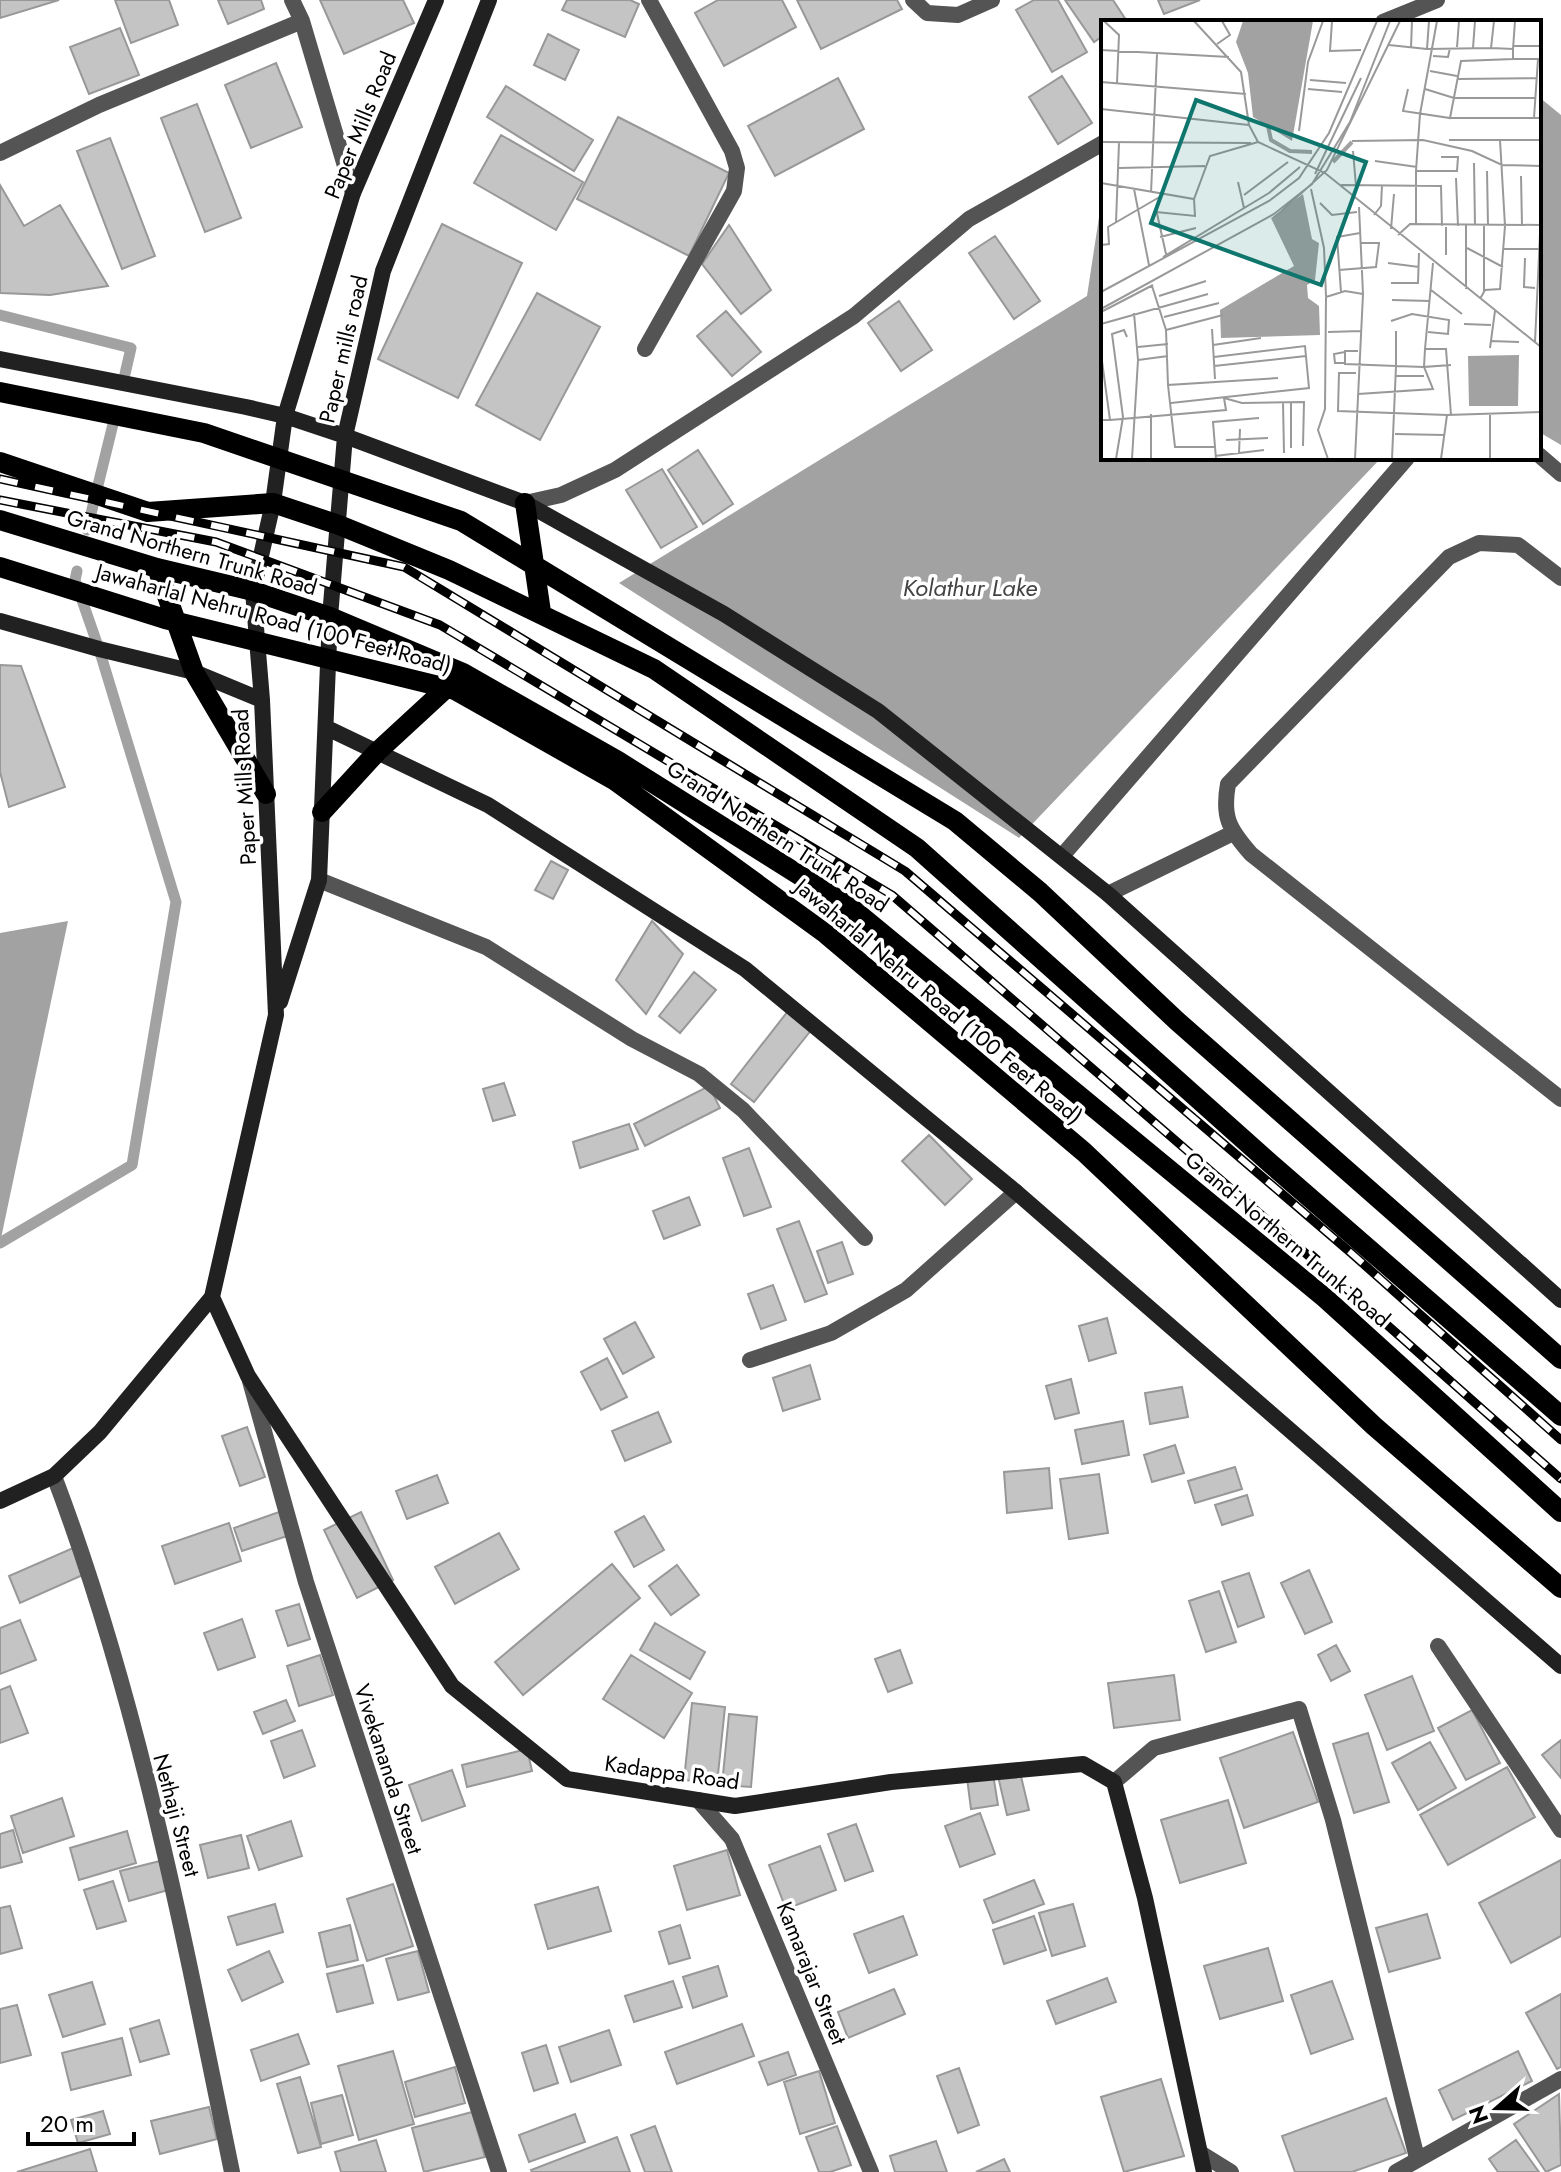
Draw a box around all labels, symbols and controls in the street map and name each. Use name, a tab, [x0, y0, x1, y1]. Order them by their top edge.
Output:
inset map	[1101, 20, 1541, 460]
street label: Paper Mills Road	[316, 46, 404, 204]
street label: Paper mills road	[310, 272, 376, 426]
street label: Grand Northern Trunk Road	[63, 501, 321, 603]
street label: Jawaharlal Nehru Road (100 Feet Road)	[90, 554, 455, 681]
water label: Kolathur Lake	[903, 570, 1037, 605]
street label: Paper Mills Road	[224, 708, 264, 866]
street label: Grand Northern Trunk Road	[661, 752, 895, 920]
street label: Jawaharlal Nehru Road (100 Feet Road)	[786, 869, 1090, 1131]
street label: Grand Northern Trunk Road	[1178, 1143, 1398, 1335]
street label: Vivekananda Street	[346, 1680, 432, 1859]
street label: Kadappa Road	[603, 1747, 741, 1797]
street label: Nethaji Street	[145, 1750, 209, 1881]
street label: Kamarajar Street	[769, 1897, 855, 2050]
north arrow	[1457, 2068, 1537, 2148]
scale bar	[28, 2096, 134, 2146]
text: N	[1460, 2101, 1496, 2129]
text: 20 m	[40, 2106, 94, 2141]

